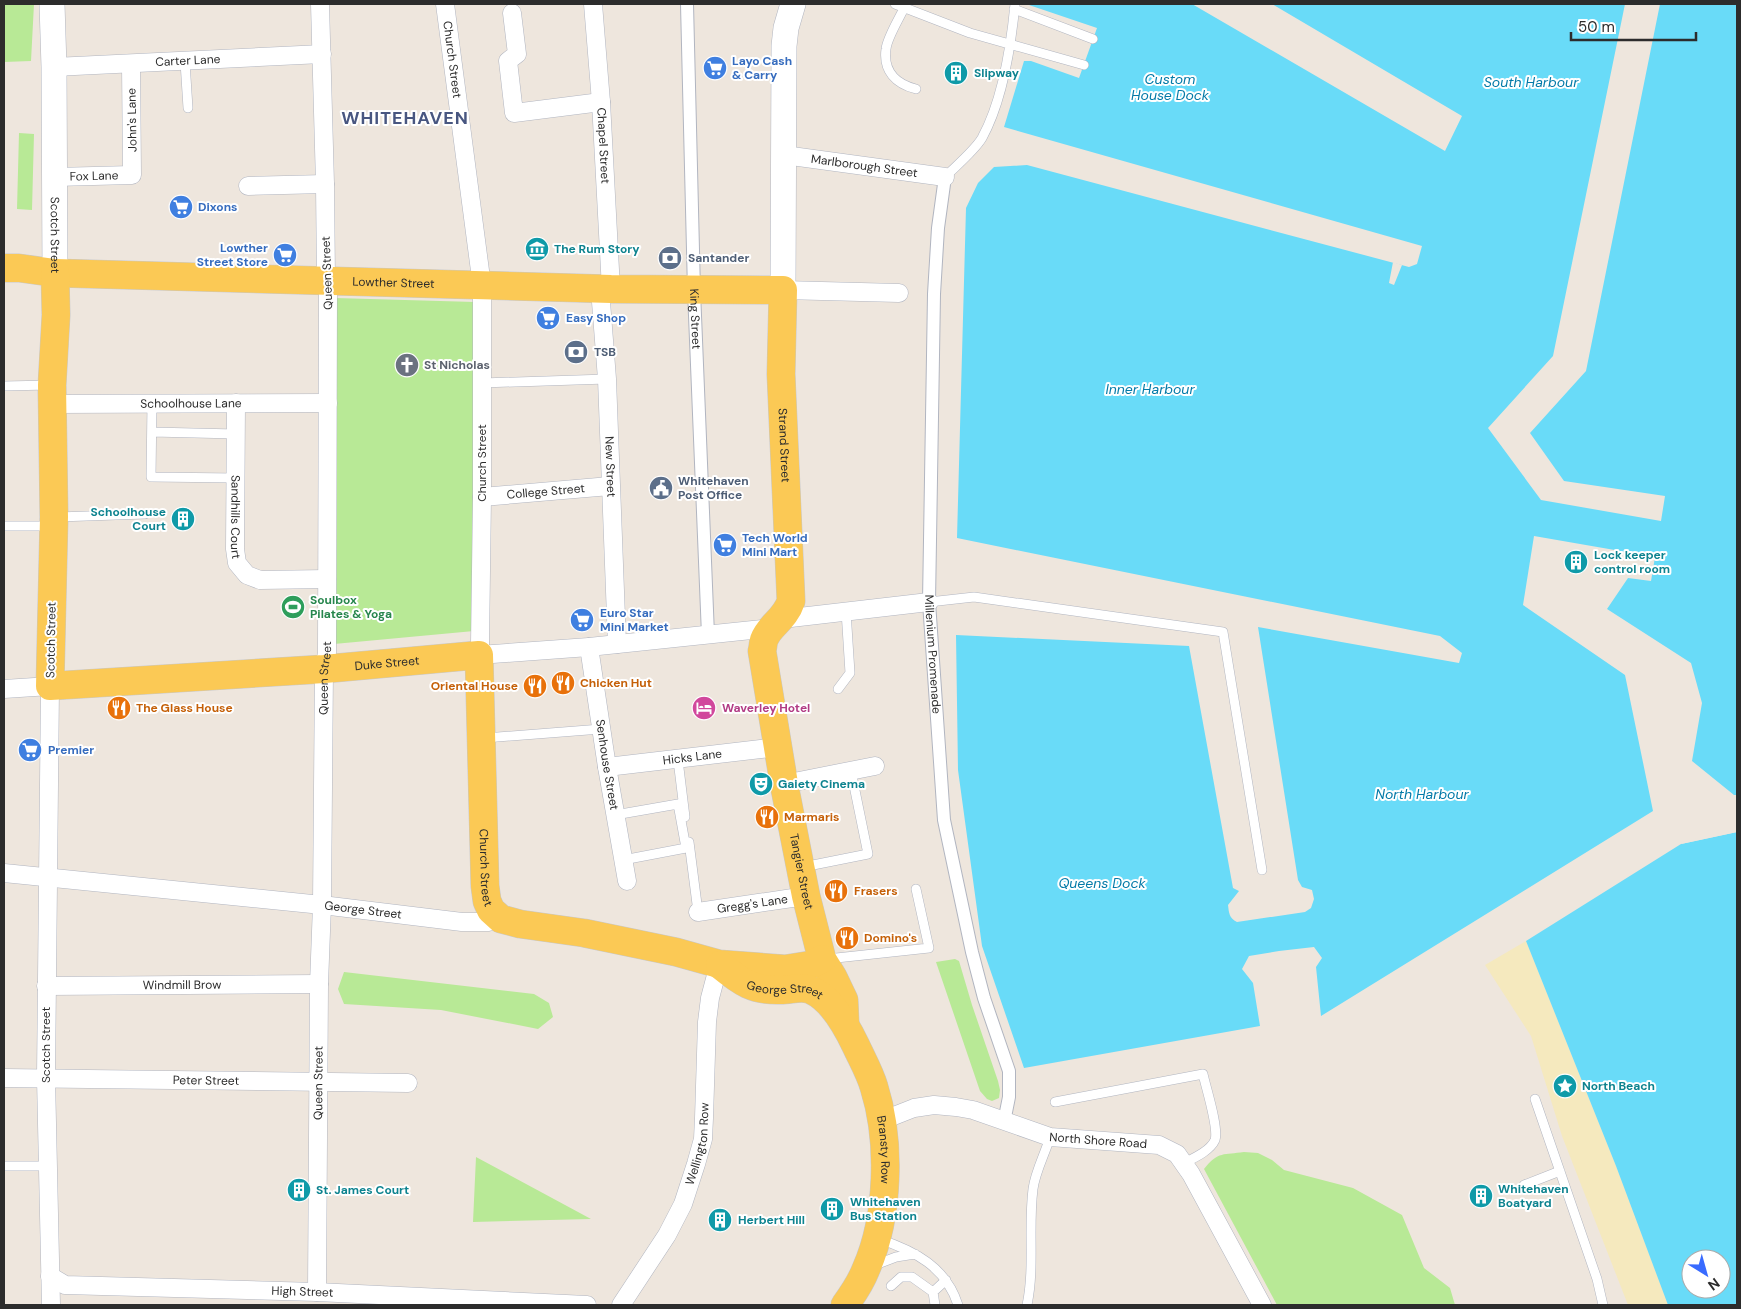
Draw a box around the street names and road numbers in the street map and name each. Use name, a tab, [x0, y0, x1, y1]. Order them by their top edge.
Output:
street label: Church Street	[439, 20, 465, 99]
street label: Carter Lane	[155, 51, 221, 70]
street label: John's Lane	[123, 88, 141, 152]
street label: Chapel Street	[593, 107, 613, 184]
street label: Marlborough Street	[810, 151, 919, 181]
street label: Fox Lane	[69, 167, 119, 185]
street label: Scotch Street	[47, 197, 63, 273]
street label: Queen Street	[318, 236, 336, 310]
street label: Lowther Street	[352, 274, 435, 292]
street label: King Street	[686, 288, 704, 350]
street label: Schoolhouse Lane	[140, 395, 242, 412]
street label: Strand Street	[775, 408, 794, 483]
street label: Church Street	[474, 424, 490, 502]
street label: New Street	[601, 436, 619, 498]
street label: Sandhills Court	[227, 475, 244, 560]
street label: College Street	[506, 480, 586, 503]
street label: Millenium Promenade	[921, 595, 945, 715]
street label: Scotch Street	[42, 601, 60, 678]
street label: Queen Street	[316, 641, 335, 715]
street label: Duke Street	[354, 652, 420, 674]
street label: Senhouse Street	[592, 718, 622, 812]
street label: Hicks Lane	[662, 746, 723, 768]
street label: Church Street	[476, 829, 497, 909]
street label: Tangier Street	[786, 832, 817, 912]
street label: Gregg's Lane	[716, 891, 789, 917]
street label: George Street	[323, 897, 403, 923]
street label: Windmill Brow	[143, 977, 221, 993]
street label: George Street	[744, 977, 827, 1003]
street label: Scotch Street	[38, 1007, 54, 1083]
street label: Queen Street	[310, 1046, 327, 1120]
street label: Peter Street	[173, 1072, 240, 1089]
street label: Wellington Row	[682, 1102, 712, 1187]
street label: Bransty Row	[873, 1114, 893, 1184]
street label: North Shore Road	[1049, 1129, 1148, 1152]
street label: High Street	[271, 1283, 334, 1301]

